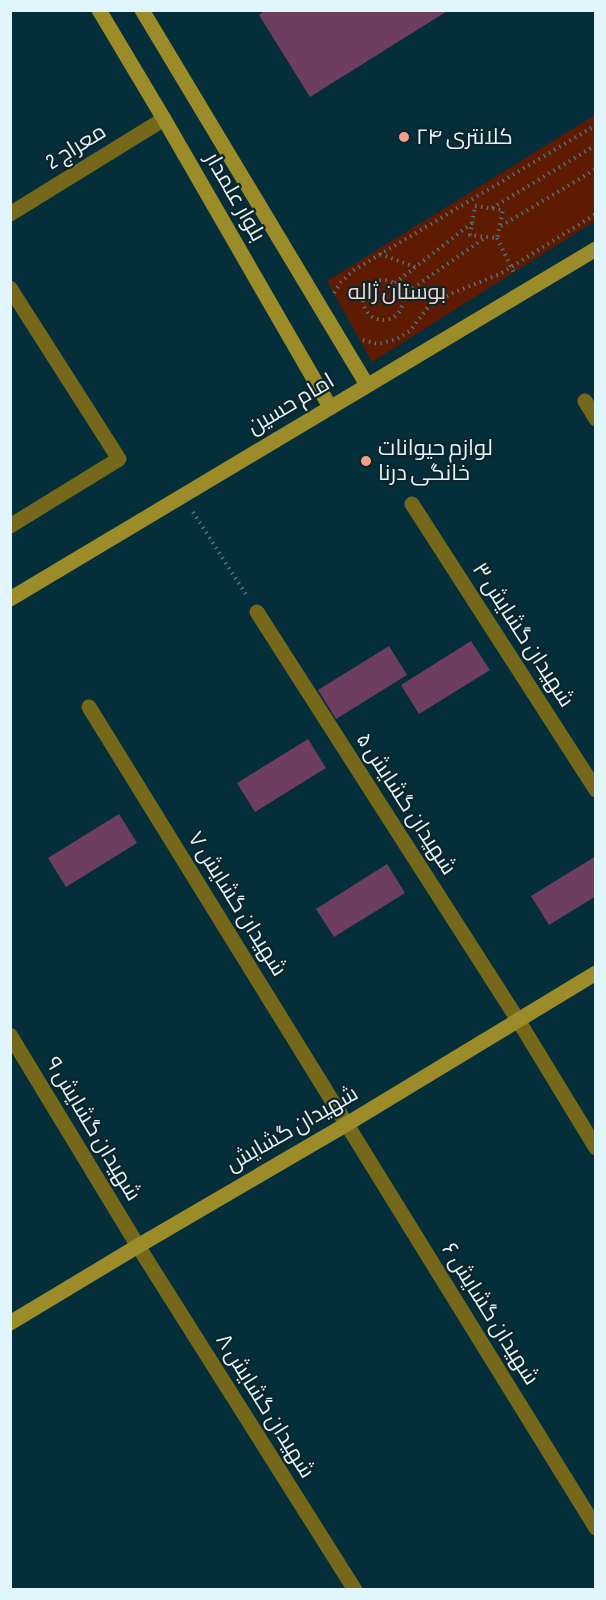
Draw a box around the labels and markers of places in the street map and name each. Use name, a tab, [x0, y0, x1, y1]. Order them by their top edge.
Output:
place label: کلانتری ۲۴	[416, 124, 513, 151]
marker: کلانتری ۲۴	[397, 130, 411, 144]
place label: لوازم حیوانات خانگی درنا	[378, 435, 493, 487]
marker: لوازم حیوانات خانگی درنا	[359, 454, 373, 468]

